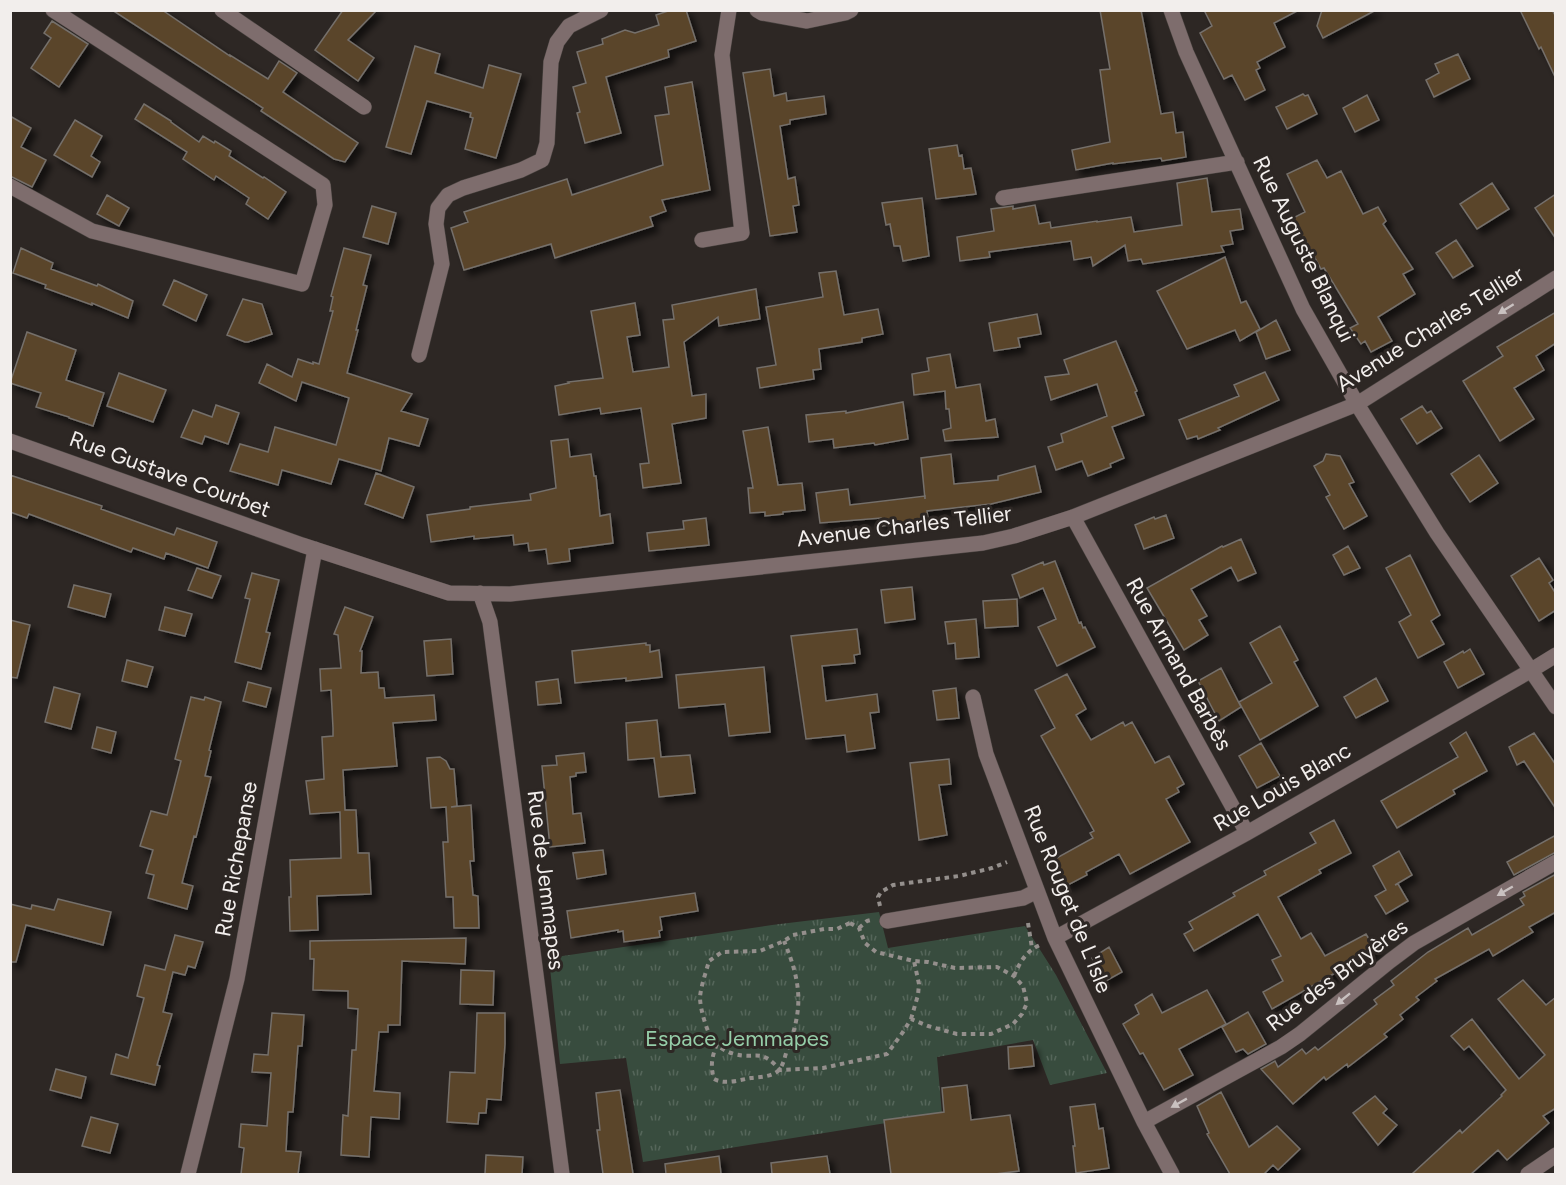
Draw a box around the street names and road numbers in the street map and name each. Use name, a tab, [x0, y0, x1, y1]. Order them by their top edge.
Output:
street label: Rue Auguste Blanqui	[1247, 152, 1361, 346]
street label: Avenue Charles Tellier	[1331, 260, 1529, 398]
street label: Rue Gustave Courbet	[66, 425, 274, 523]
street label: Avenue Charles Tellier	[795, 499, 1013, 553]
street label: Rue Armand Barbès	[1120, 573, 1238, 755]
street label: Rue Louis Blanc	[1208, 737, 1356, 837]
street label: Rue Richepanse	[209, 779, 263, 939]
street label: Rue de Jemmapes	[522, 788, 570, 972]
street label: Rue Rouget de L'Isle	[1018, 801, 1118, 997]
street label: Rue des Bruyères	[1261, 913, 1413, 1037]

